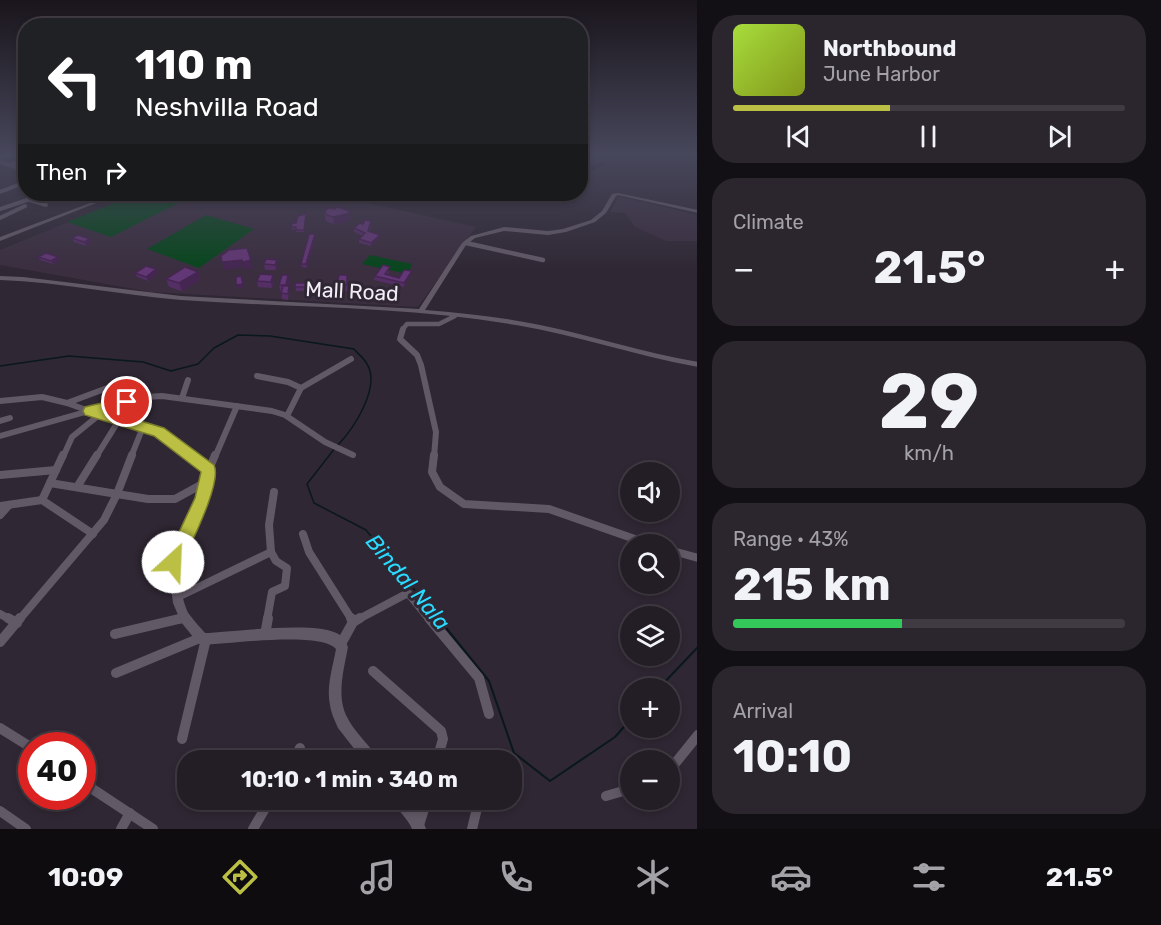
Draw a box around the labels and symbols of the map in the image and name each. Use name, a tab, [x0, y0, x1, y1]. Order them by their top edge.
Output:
street label: Mall Road	[305, 276, 399, 306]
pin	[101, 376, 152, 427]
water label: Bindal Nala	[360, 529, 456, 635]
position arrow	[141, 530, 205, 594]
speed limit sign: 40	[18, 732, 96, 810]

